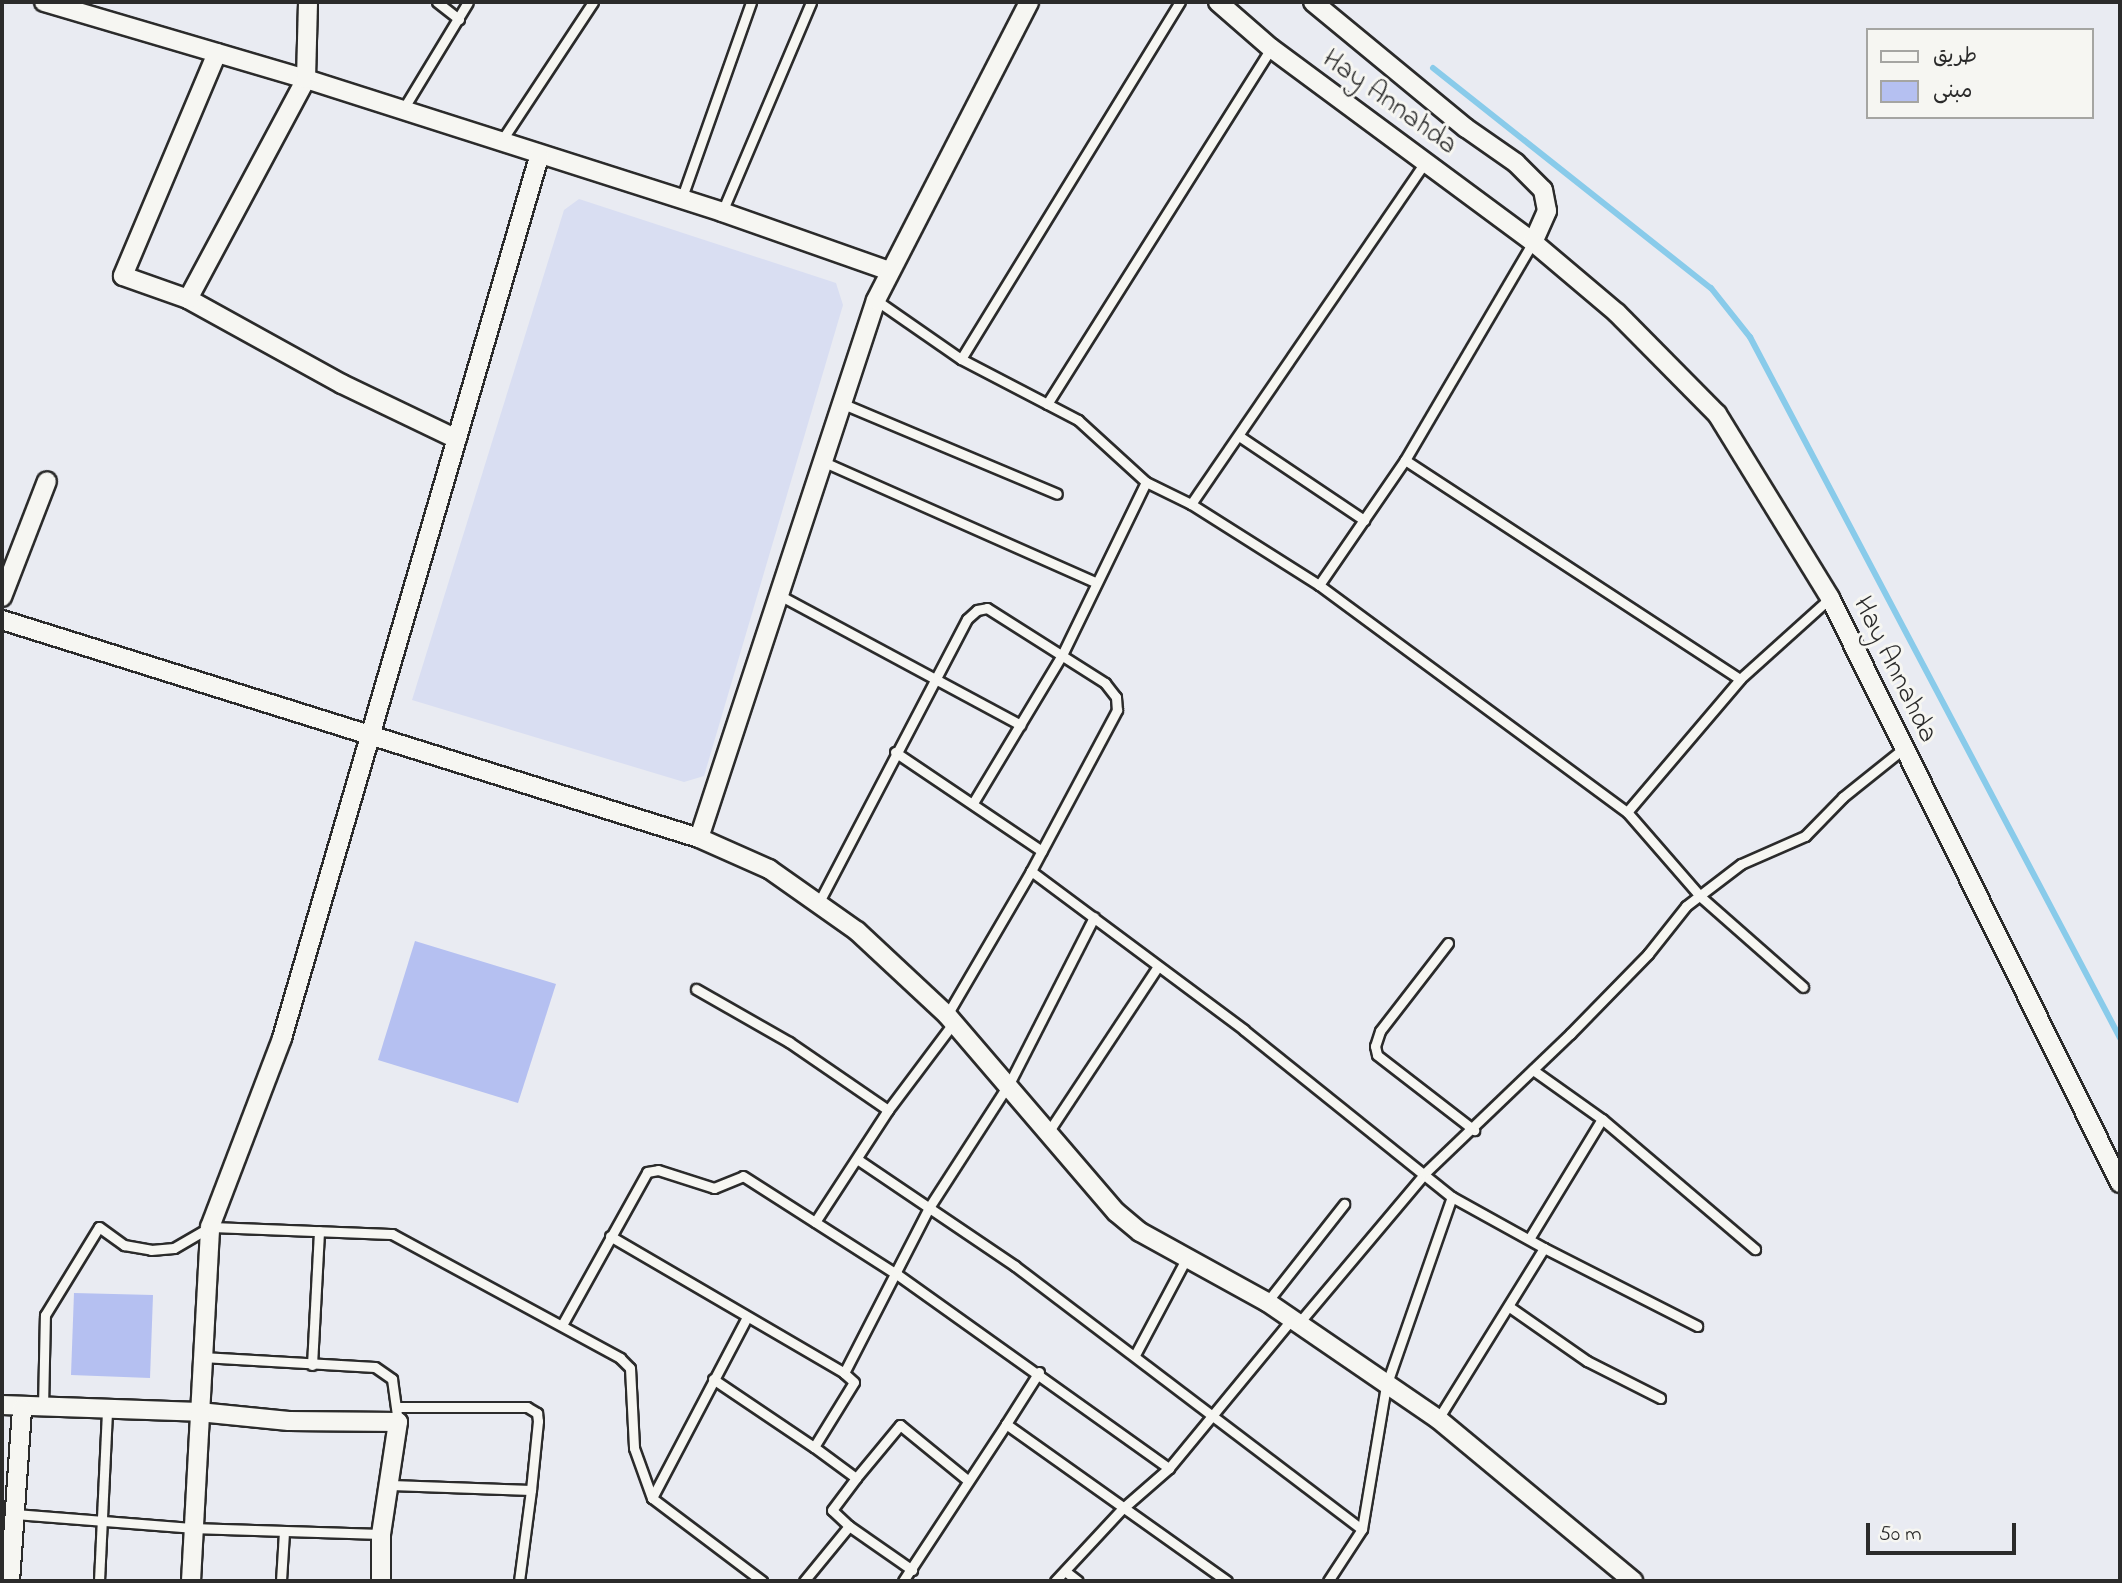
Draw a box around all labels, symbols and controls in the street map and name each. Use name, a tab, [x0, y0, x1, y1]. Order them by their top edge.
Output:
legend	[1867, 28, 2094, 119]
text: طريق	[1933, 42, 1977, 72]
street label: Hay Annahda	[1315, 43, 1463, 163]
text: مبنى	[1933, 77, 1972, 107]
street label: Hay Annahda	[1844, 592, 1944, 748]
scale bar	[1870, 1510, 2021, 1554]
text: 50 m	[1879, 1520, 1922, 1550]

